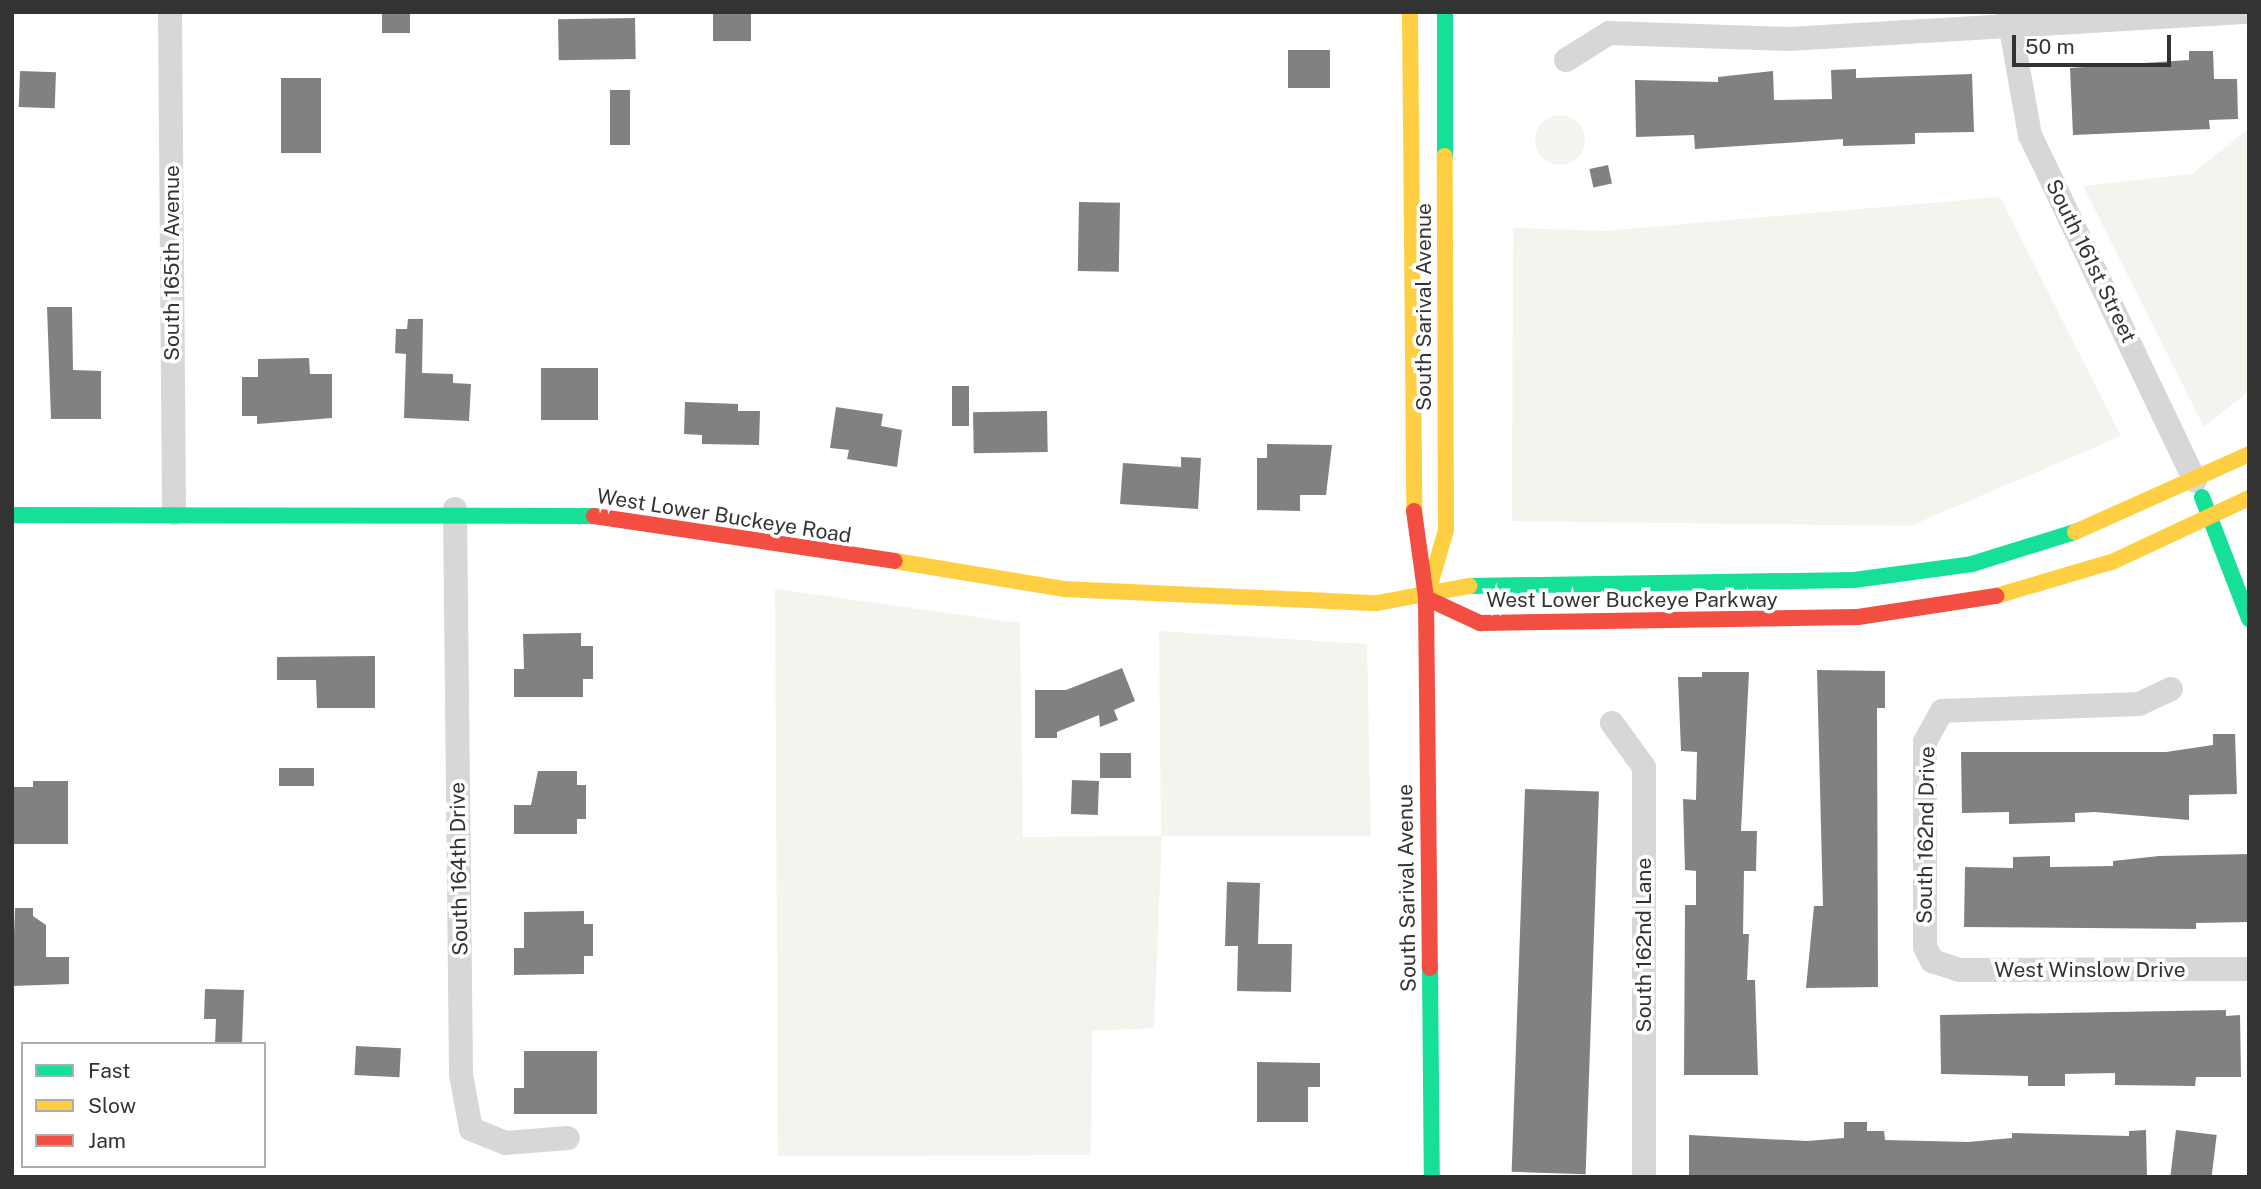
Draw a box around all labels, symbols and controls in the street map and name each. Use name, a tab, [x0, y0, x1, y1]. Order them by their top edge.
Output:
scale bar	[2016, 21, 2175, 65]
text: 50 m	[2025, 34, 2075, 59]
street label: South 165th Avenue	[159, 165, 185, 361]
street label: South 161st Street	[2041, 175, 2141, 347]
street label: South Sarival Avenue	[1411, 203, 1437, 411]
street label: West Lower Buckeye Road	[595, 483, 853, 549]
street label: West Lower Buckeye Parkway	[1486, 587, 1778, 613]
street label: South 162nd Drive	[1912, 746, 1940, 924]
street label: South 164th Drive	[445, 782, 473, 956]
street label: South Sarival Avenue	[1393, 784, 1421, 992]
street label: South 162nd Lane	[1631, 858, 1657, 1032]
street label: West Winslow Drive	[1994, 957, 2186, 983]
legend	[21, 1042, 266, 1168]
text: Fast	[88, 1058, 130, 1083]
text: Slow	[88, 1093, 136, 1118]
text: Jam	[88, 1128, 126, 1153]

